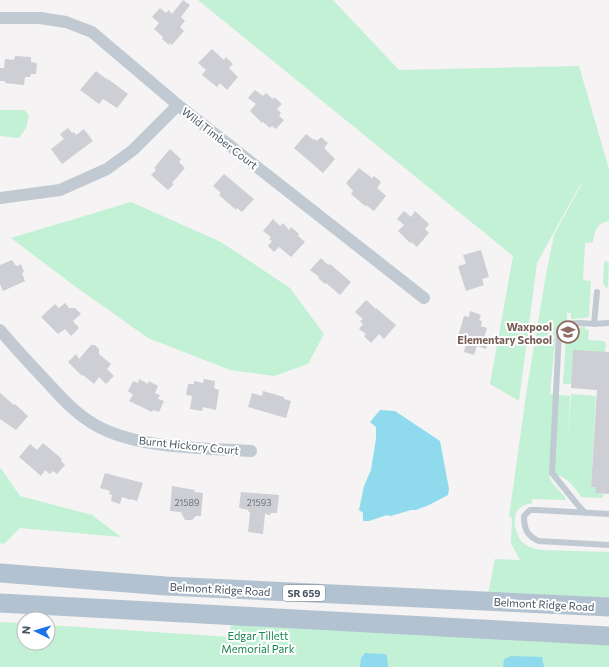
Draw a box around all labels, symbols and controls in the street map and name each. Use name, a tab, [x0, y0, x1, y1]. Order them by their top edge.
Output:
street label: Wild Timber Court	[179, 104, 261, 172]
school or university icon: Waxpool Elementary School	[555, 319, 581, 345]
place label: Waxpool Elementary School	[457, 320, 552, 346]
street label: Burnt Hickory Court	[138, 433, 240, 457]
house number: 21589	[175, 497, 199, 508]
house number: 21593	[247, 497, 271, 508]
street label: Belmont Ridge Road	[169, 580, 271, 598]
road number: SR 659	[283, 585, 325, 601]
street label: Belmont Ridge Road	[493, 595, 595, 613]
north arrow	[16, 611, 56, 651]
text: N	[19, 625, 32, 635]
park label: Edgar Tillett Memorial Park	[221, 629, 295, 655]

